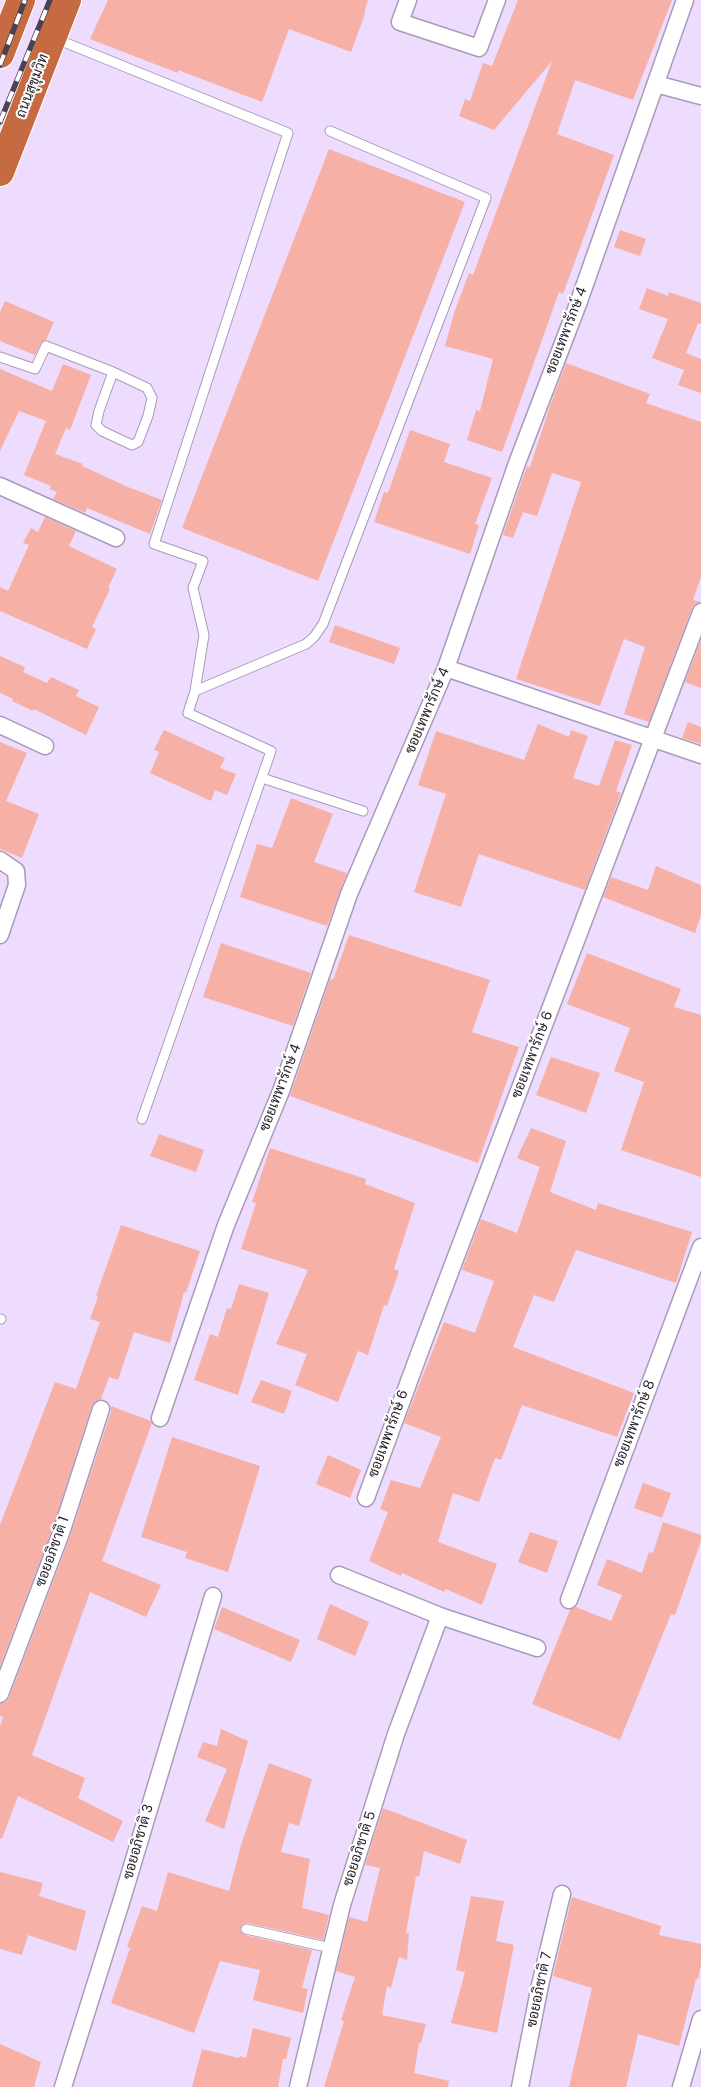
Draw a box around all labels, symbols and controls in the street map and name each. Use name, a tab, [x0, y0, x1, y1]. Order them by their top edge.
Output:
street label: ถนนสุขุมวิท	[13, 52, 53, 120]
street label: ซอยเทพารักษ์ 4	[543, 285, 591, 377]
street label: ซอยเทพารักษ์ 4	[402, 665, 454, 757]
street label: ซอยเทพารักษ์ 6	[509, 1009, 557, 1101]
street label: ซอยเทพารักษ์ 4	[257, 1042, 305, 1134]
street label: ซอยเทพารักษ์ 8	[611, 1378, 659, 1470]
street label: ซอยเทพารักษ์ 6	[365, 1388, 413, 1480]
street label: ซอยอภิชาติ 1	[33, 1515, 73, 1589]
street label: ซอยอภิชาติ 3	[120, 1802, 158, 1882]
street label: ซอยอภิชาติ 5	[340, 1809, 380, 1889]
street label: ซอยอภิชาติ 7	[524, 1951, 556, 2029]

